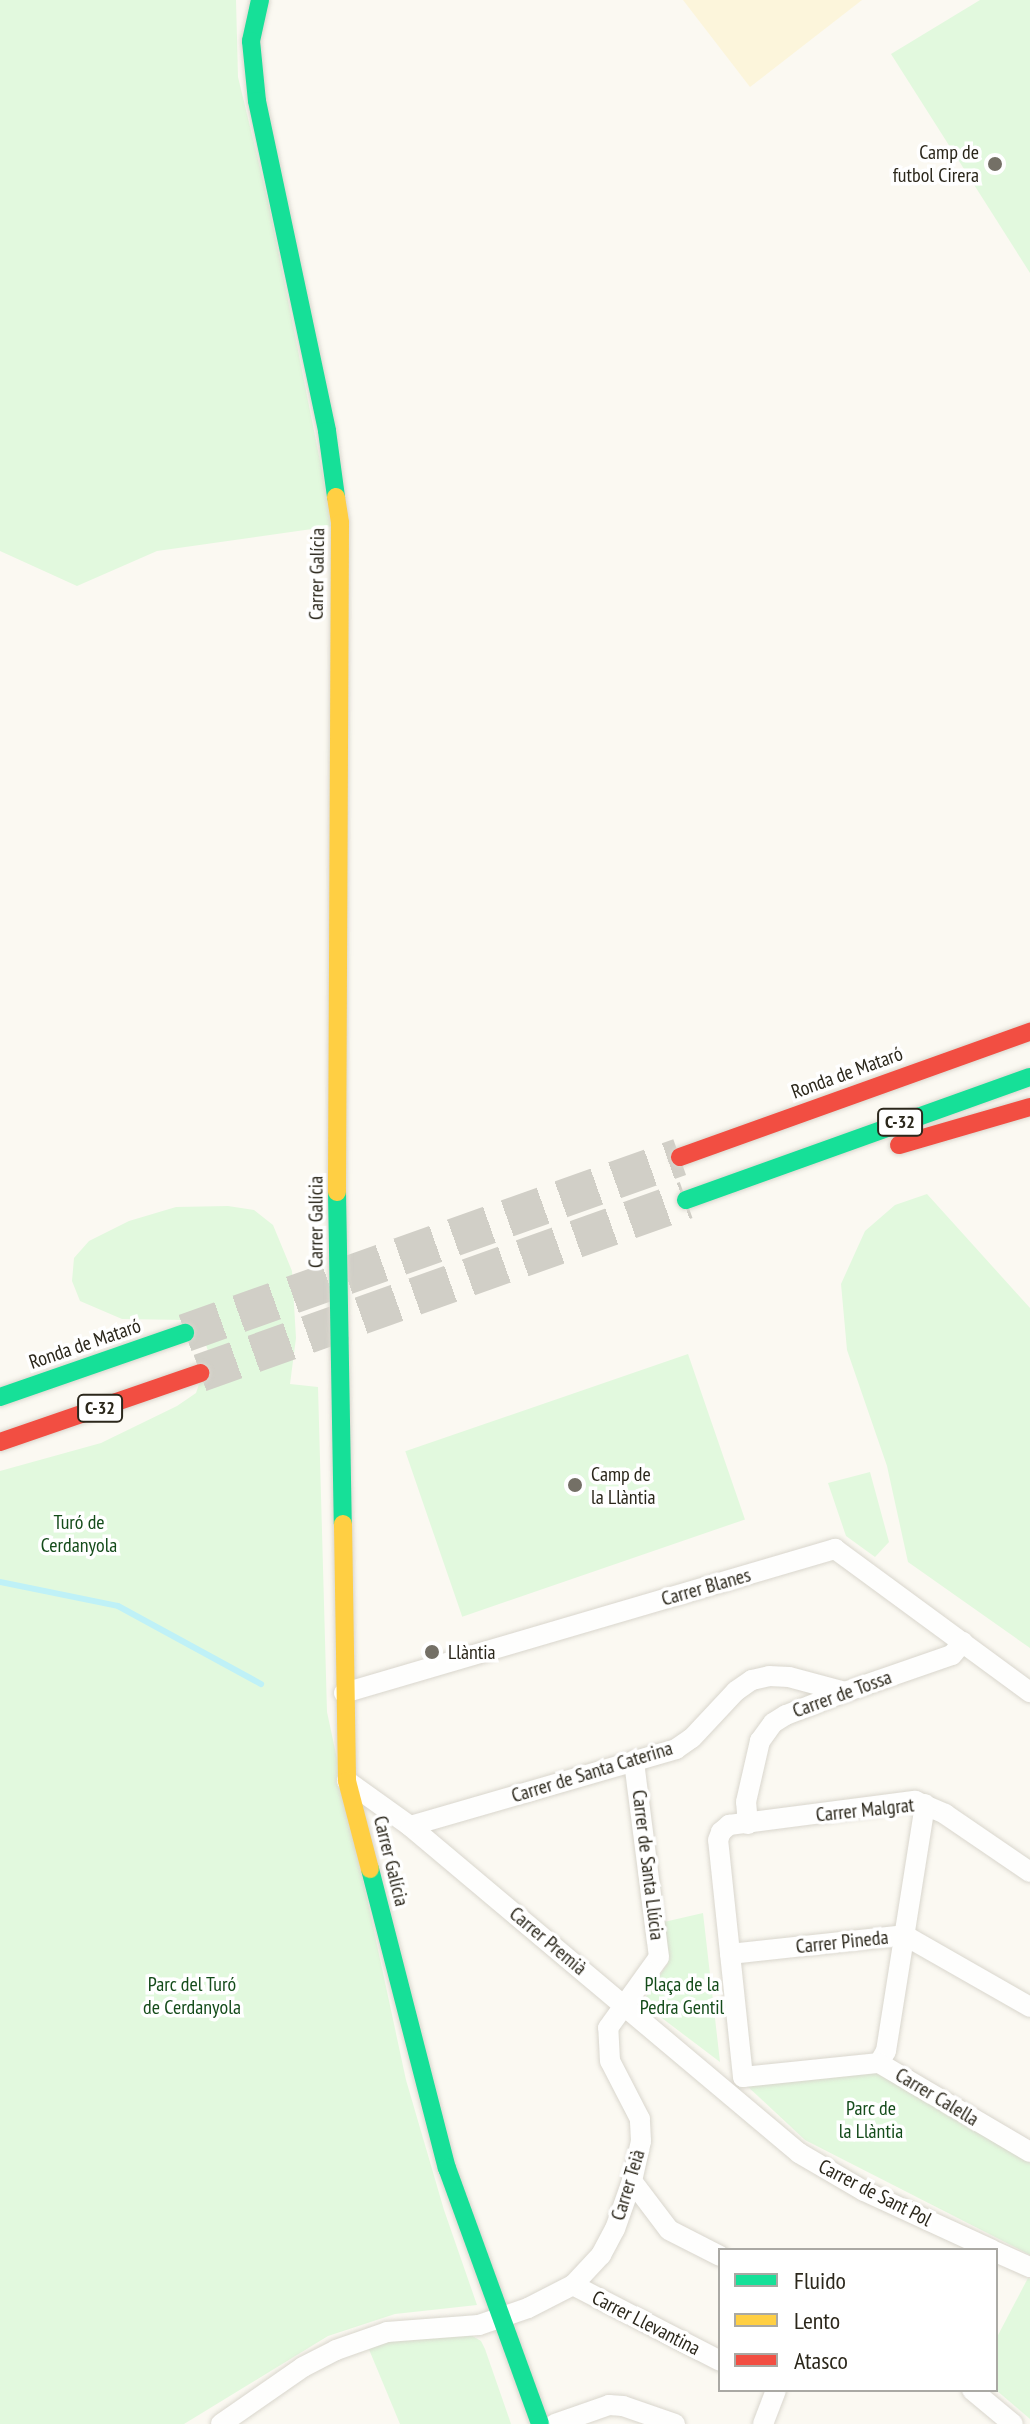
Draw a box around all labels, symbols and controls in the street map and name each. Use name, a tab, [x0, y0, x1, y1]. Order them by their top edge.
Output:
place label: Camp de futbol Cirera	[893, 140, 979, 187]
marker: Camp de futbol Cirera	[986, 155, 1004, 173]
street label: Carrer Galícia	[304, 528, 330, 620]
street label: Ronda de Mataró	[788, 1042, 906, 1104]
road number: C-32	[876, 1108, 924, 1136]
street label: Carrer Galícia	[304, 1176, 328, 1268]
street label: Ronda de Mataró	[26, 1314, 144, 1374]
road number: C-32	[76, 1394, 124, 1422]
place label: Camp de la Llàntia	[591, 1462, 655, 1509]
marker: Camp de la Llàntia	[566, 1476, 584, 1494]
park label: Turó de Cerdanyola	[41, 1510, 117, 1557]
street label: Carrer Blanes	[659, 1563, 753, 1611]
place label: Llàntia	[448, 1640, 496, 1664]
marker: Llàntia	[423, 1643, 441, 1661]
street label: Carrer de Tossa	[789, 1665, 895, 1723]
street label: Carrer de Santa Caterina	[509, 1736, 675, 1808]
street label: Carrer de Santa Llúcia	[627, 1789, 669, 1941]
street label: Carrer Malgrat	[815, 1793, 915, 1827]
street label: Carrer Galícia	[368, 1813, 414, 1909]
street label: Carrer Premià	[505, 1902, 591, 1980]
street label: Carrer Pineda	[795, 1925, 889, 1959]
park label: Parc del Turó de Cerdanyola	[143, 1972, 241, 2019]
park label: Plaça de la Pedra Gentil	[640, 1972, 724, 2019]
street label: Carrer Calella	[891, 2063, 983, 2131]
park label: Parc de la Llàntia	[839, 2097, 903, 2144]
street label: Carrer Teià	[606, 2146, 650, 2224]
street label: Carrer de Sant Pol	[814, 2154, 936, 2232]
legend	[718, 2248, 998, 2392]
text: Fluido	[794, 2265, 846, 2296]
street label: Carrer Llevantina	[588, 2286, 704, 2360]
text: Lento	[794, 2305, 840, 2336]
text: Atasco	[794, 2345, 848, 2376]

